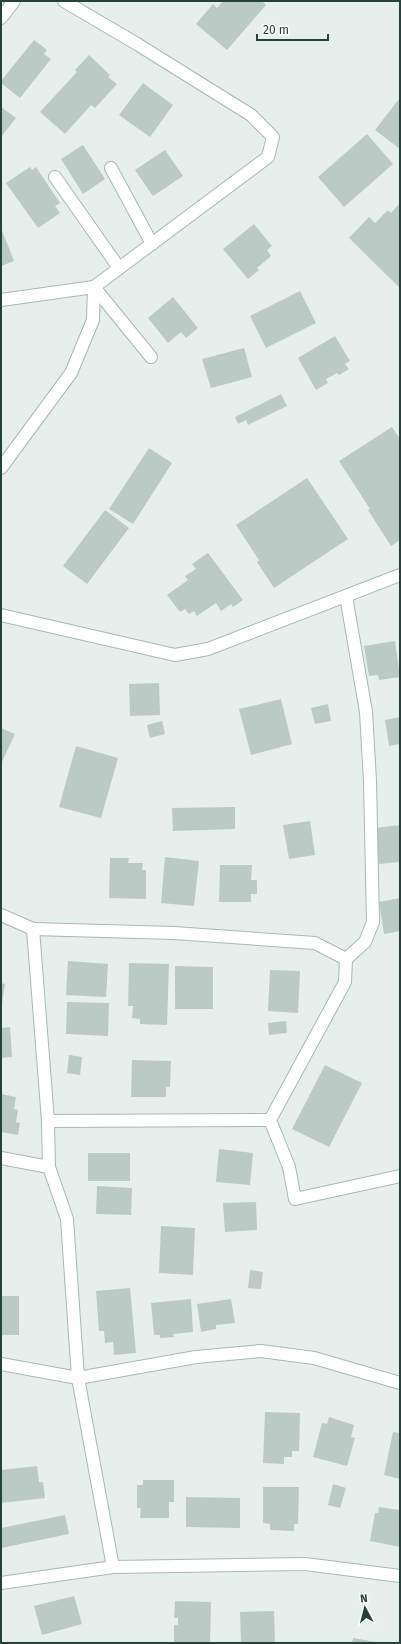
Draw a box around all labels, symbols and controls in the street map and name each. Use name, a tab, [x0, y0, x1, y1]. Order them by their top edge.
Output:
scale bar	[257, 16, 328, 42]
text: 20 m	[263, 23, 289, 37]
north arrow	[345, 1588, 385, 1628]
text: N	[359, 1592, 368, 1605]

